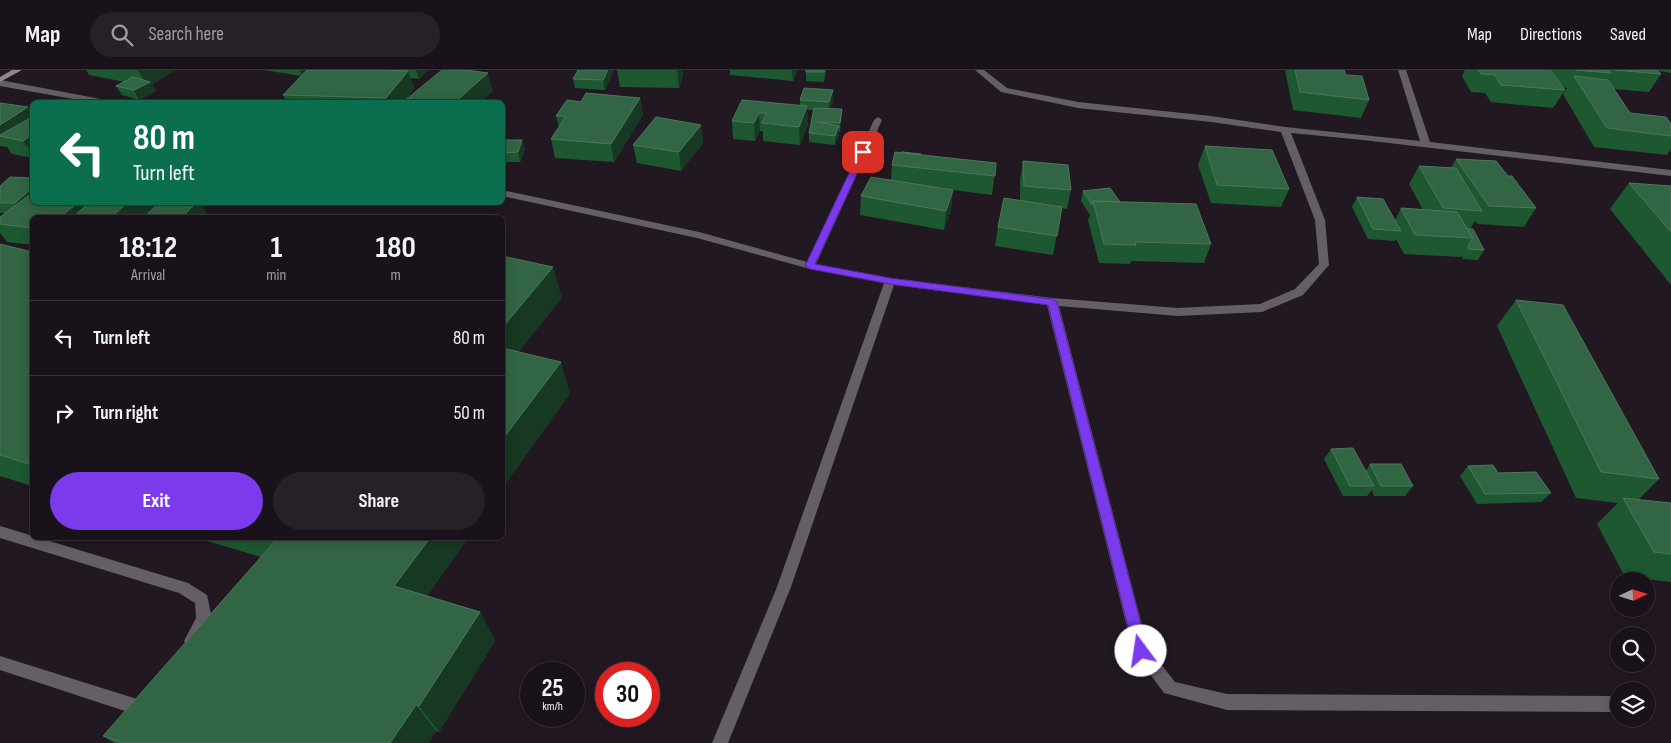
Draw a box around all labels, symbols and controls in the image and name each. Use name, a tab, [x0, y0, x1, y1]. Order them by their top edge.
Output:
search box	[90, 12, 440, 57]
text: Map	[25, 20, 60, 49]
icon: search	[108, 21, 136, 49]
text: Search here	[148, 23, 224, 46]
text: Map	[1467, 24, 1492, 45]
text: Directions	[1520, 24, 1582, 45]
text: Saved	[1610, 24, 1646, 45]
text: 80 m	[133, 117, 195, 160]
icon: left	[50, 120, 115, 185]
pin	[842, 131, 884, 173]
icon: arrive	[849, 138, 877, 166]
text: Turn left	[133, 160, 195, 187]
text: 18:12	[119, 230, 177, 266]
text: 1	[270, 230, 282, 266]
text: 180	[376, 230, 416, 266]
text: Arrival	[131, 266, 165, 285]
text: min	[266, 266, 286, 285]
text: m	[391, 266, 401, 285]
icon: left	[50, 324, 78, 352]
text: Turn left	[93, 327, 150, 350]
text: 80 m	[453, 327, 485, 350]
icon: right	[50, 399, 78, 427]
text: Turn right	[93, 402, 158, 425]
text: 50 m	[454, 402, 485, 425]
button: Exit	[50, 472, 263, 530]
button: Share	[273, 472, 485, 530]
north arrow	[1610, 572, 1655, 618]
map controls	[1610, 572, 1655, 727]
position arrow	[1114, 624, 1166, 676]
button: search	[1610, 627, 1655, 672]
speed limit sign: 30	[595, 662, 660, 727]
text: 25	[542, 673, 563, 704]
button: layers	[1610, 682, 1655, 727]
text: km/h	[542, 699, 563, 714]

